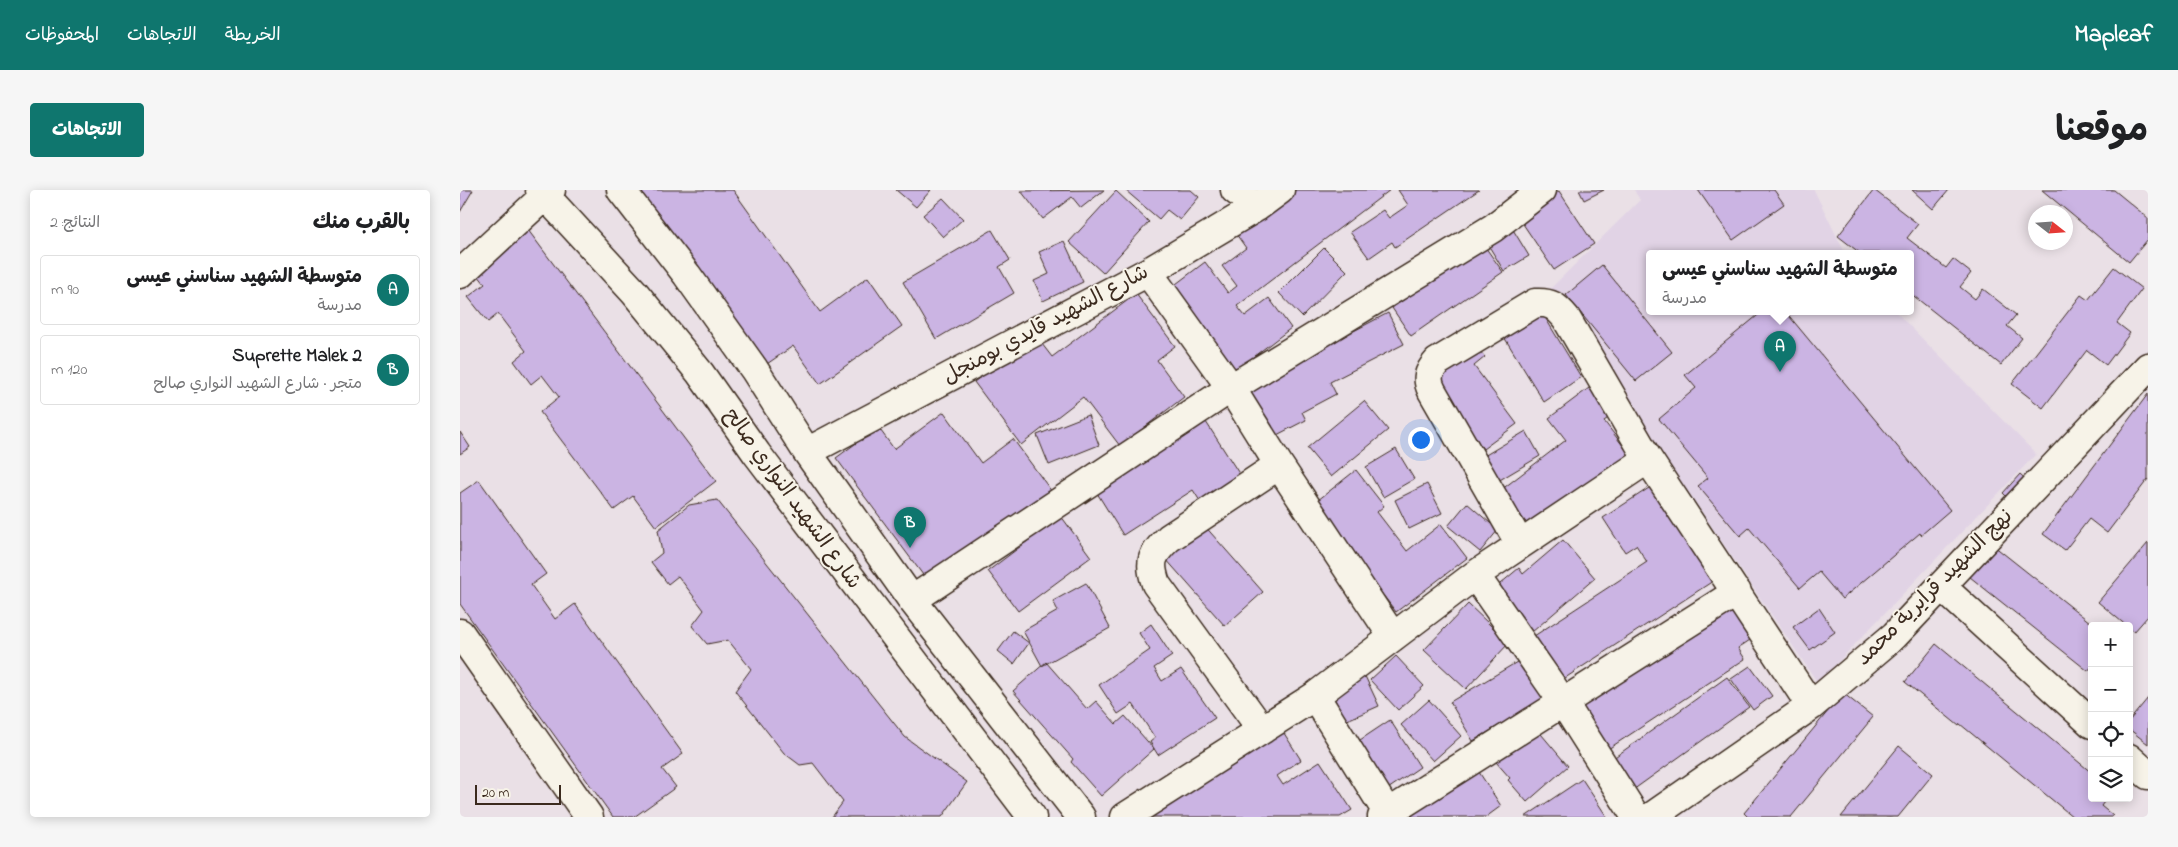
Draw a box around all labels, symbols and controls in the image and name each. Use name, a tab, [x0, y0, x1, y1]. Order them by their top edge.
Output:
text: Mapleaf	[2074, 18, 2153, 53]
text: المحفوظات	[25, 23, 99, 49]
text: الاتجاهات	[127, 23, 197, 49]
text: الخريطة	[225, 23, 281, 49]
button: الاتجاهات	[30, 103, 144, 157]
text: موقعنا	[2055, 106, 2148, 157]
north arrow	[2028, 205, 2073, 250]
text: بالقرب منك	[313, 208, 410, 238]
text: النتائج: 2	[50, 211, 100, 235]
popup	[1646, 250, 1914, 315]
text: متوسطة الشهيد سناسني عيسى	[1662, 257, 1898, 284]
street label: شارع الشهيد قايدي بومنجل	[938, 258, 1154, 392]
text: متوسطة الشهيد سناسني عيسى	[127, 264, 362, 291]
text: 90 m	[51, 278, 79, 302]
text: A	[388, 278, 398, 302]
text: مدرسة	[1662, 287, 1707, 311]
text: مدرسة	[317, 294, 362, 318]
pin: A	[1764, 331, 1796, 372]
text: Suprette Malek 2	[232, 343, 362, 370]
text: 120 m	[51, 358, 87, 382]
text: B	[388, 358, 398, 382]
text: متجر · شارع الشهيد النواري صالح	[153, 372, 362, 396]
street label: شارع الشهيد النواري صالح	[716, 402, 868, 596]
your location	[1408, 427, 1434, 453]
street label: نهج الشهيد قرايرية محمد	[1850, 503, 2020, 673]
pin: B	[894, 507, 926, 548]
map controls	[2088, 622, 2133, 802]
button: +	[2088, 622, 2133, 667]
button: −	[2088, 667, 2133, 712]
button: locate	[2088, 712, 2133, 757]
button: layers	[2088, 757, 2133, 802]
scale bar	[475, 782, 561, 805]
text: 20 m	[482, 783, 509, 804]

